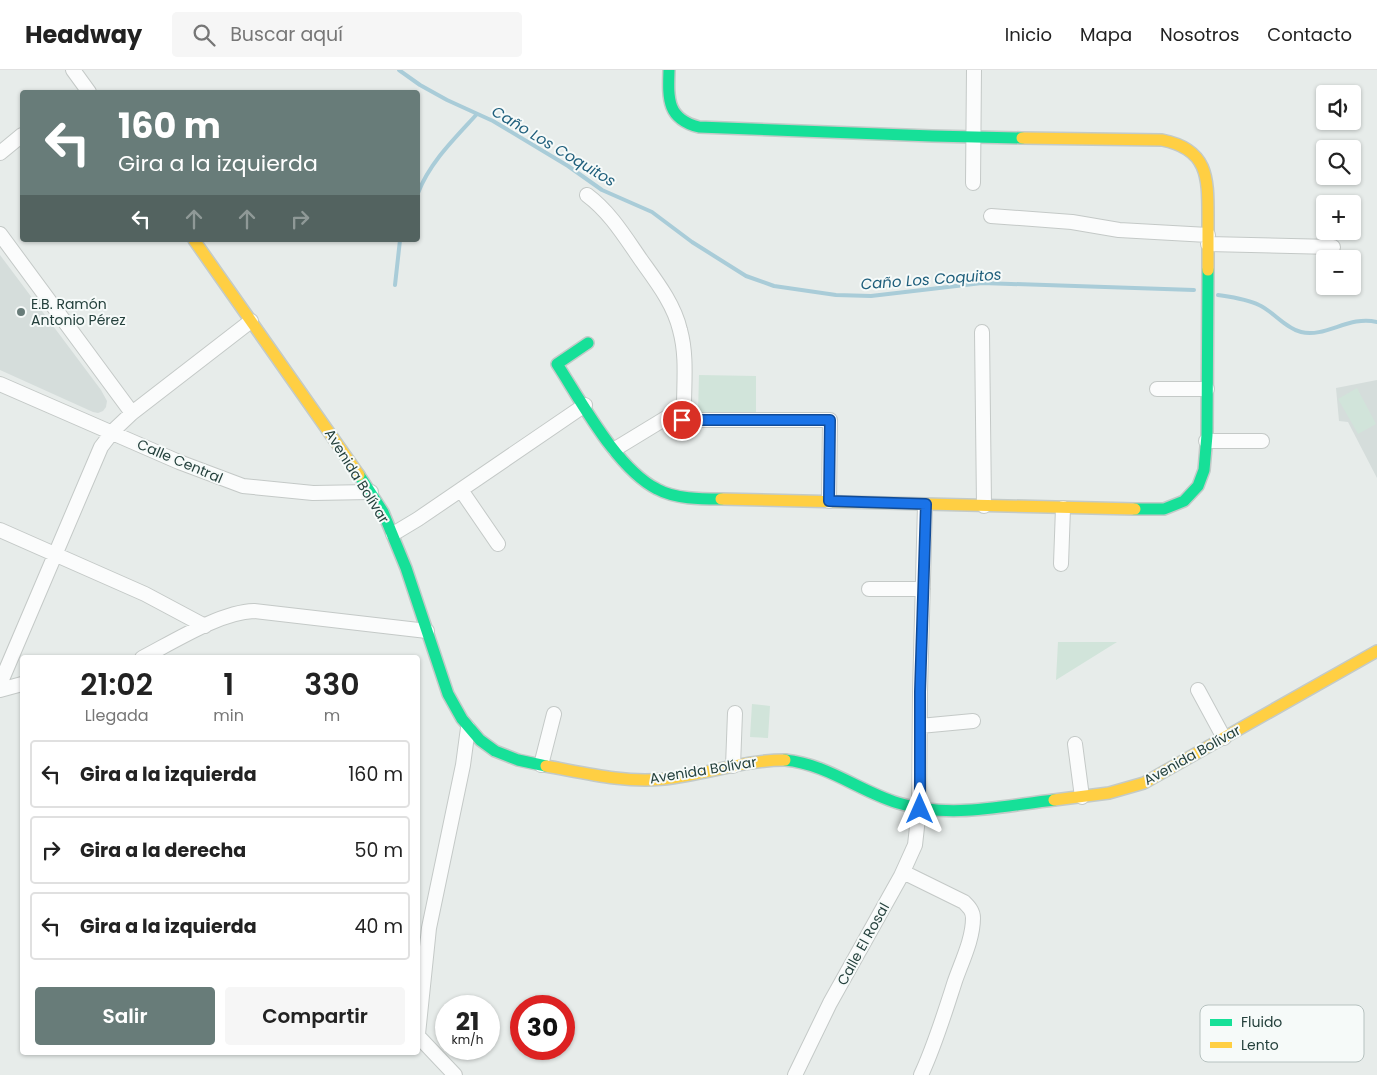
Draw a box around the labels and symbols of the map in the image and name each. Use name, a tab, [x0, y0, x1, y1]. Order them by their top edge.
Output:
water label: Caño Los Coquitos	[488, 101, 620, 191]
water label: Caño Los Coquitos	[860, 264, 1002, 294]
place label: E.B. Ramón Antonio Pérez	[31, 294, 126, 330]
marker: E.B. Ramón Antonio Pérez	[15, 306, 27, 318]
pin	[661, 399, 703, 441]
street label: Avenida Bolívar	[320, 425, 394, 527]
street label: Calle Central	[134, 434, 226, 488]
street label: Avenida Bolívar	[1140, 720, 1244, 790]
street label: Avenida Bolívar	[648, 752, 758, 788]
position arrow	[893, 782, 945, 834]
street label: Calle El Rosal	[832, 899, 894, 989]
speed limit sign: 30	[510, 995, 575, 1060]
legend	[1200, 1005, 1364, 1062]
text: Fluido	[1241, 1012, 1282, 1032]
text: Lento	[1241, 1035, 1279, 1055]

